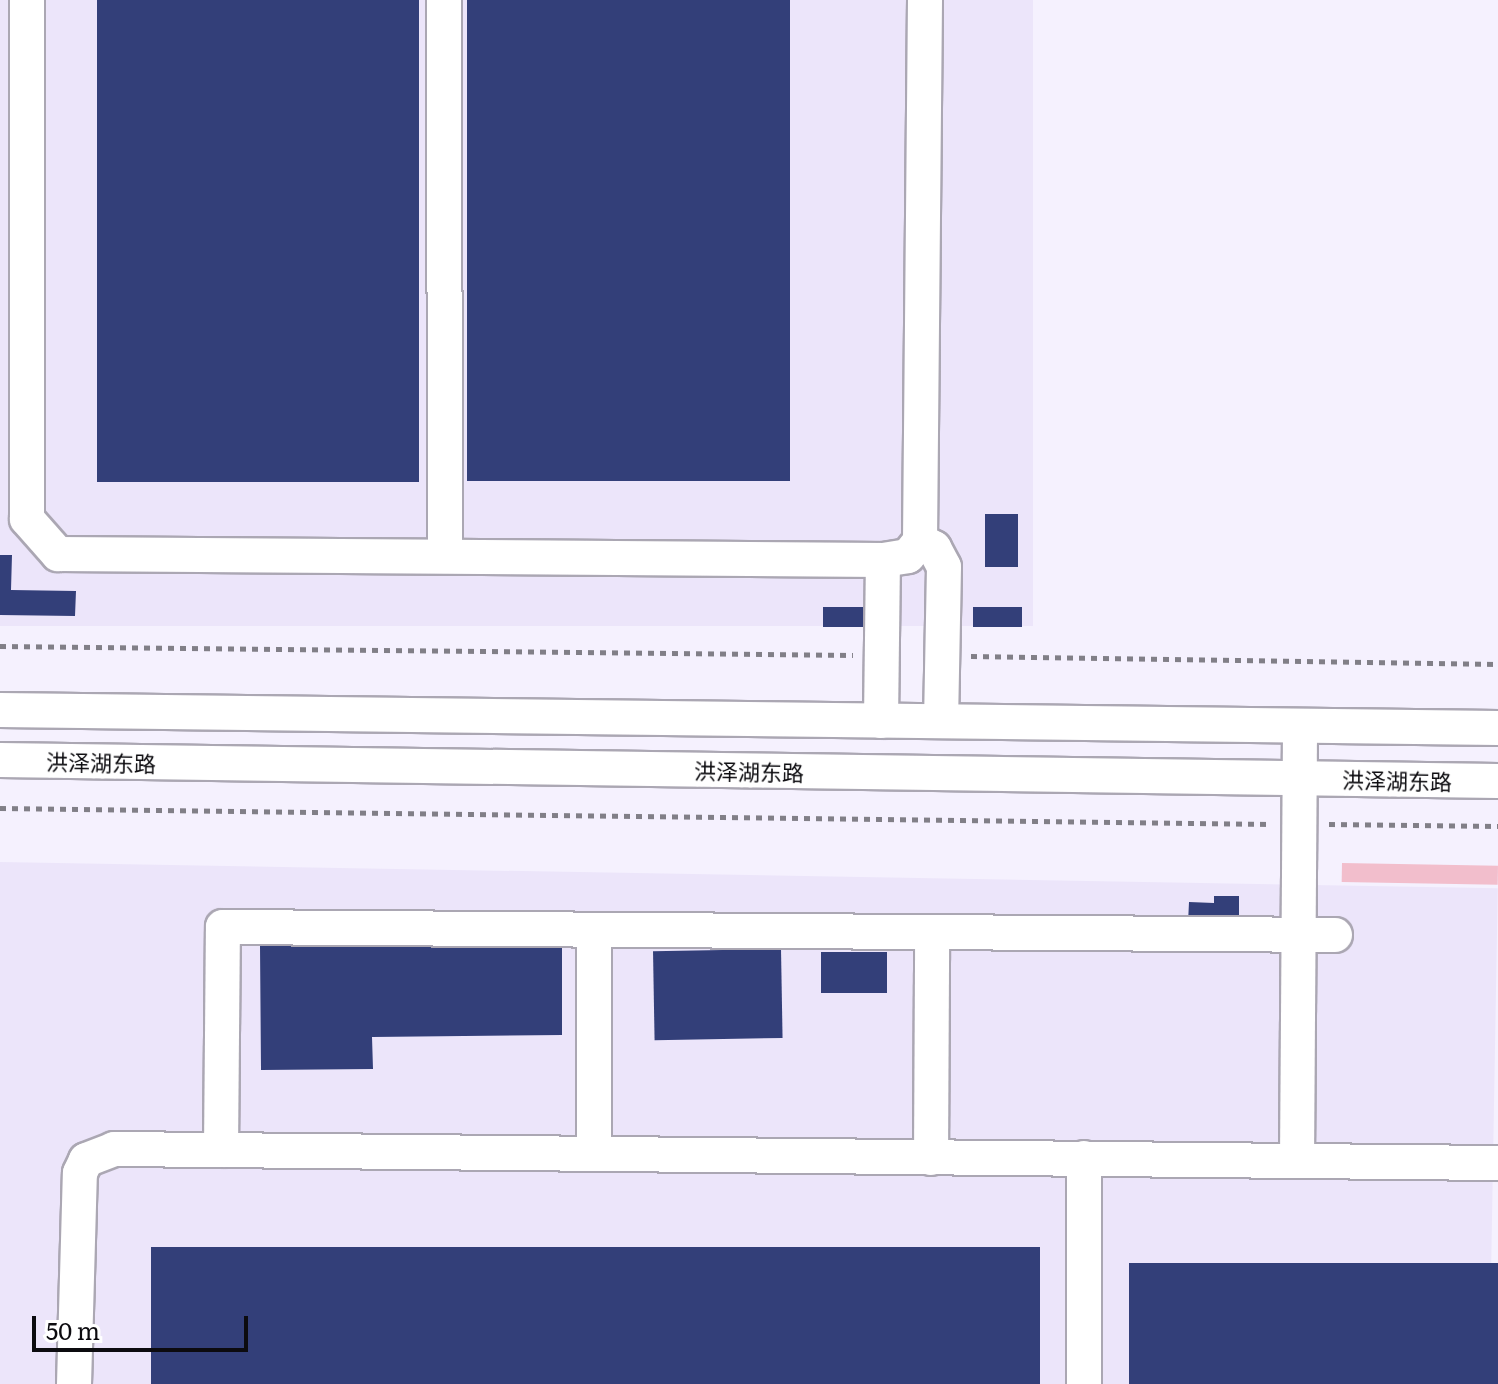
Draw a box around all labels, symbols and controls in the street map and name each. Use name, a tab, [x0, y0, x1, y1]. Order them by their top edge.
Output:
street label: 洪泽湖东路	[46, 748, 156, 776]
street label: 洪泽湖东路	[694, 757, 804, 785]
street label: 洪泽湖东路	[1342, 766, 1452, 794]
scale bar	[36, 1300, 252, 1350]
text: 50 m	[46, 1312, 100, 1347]

